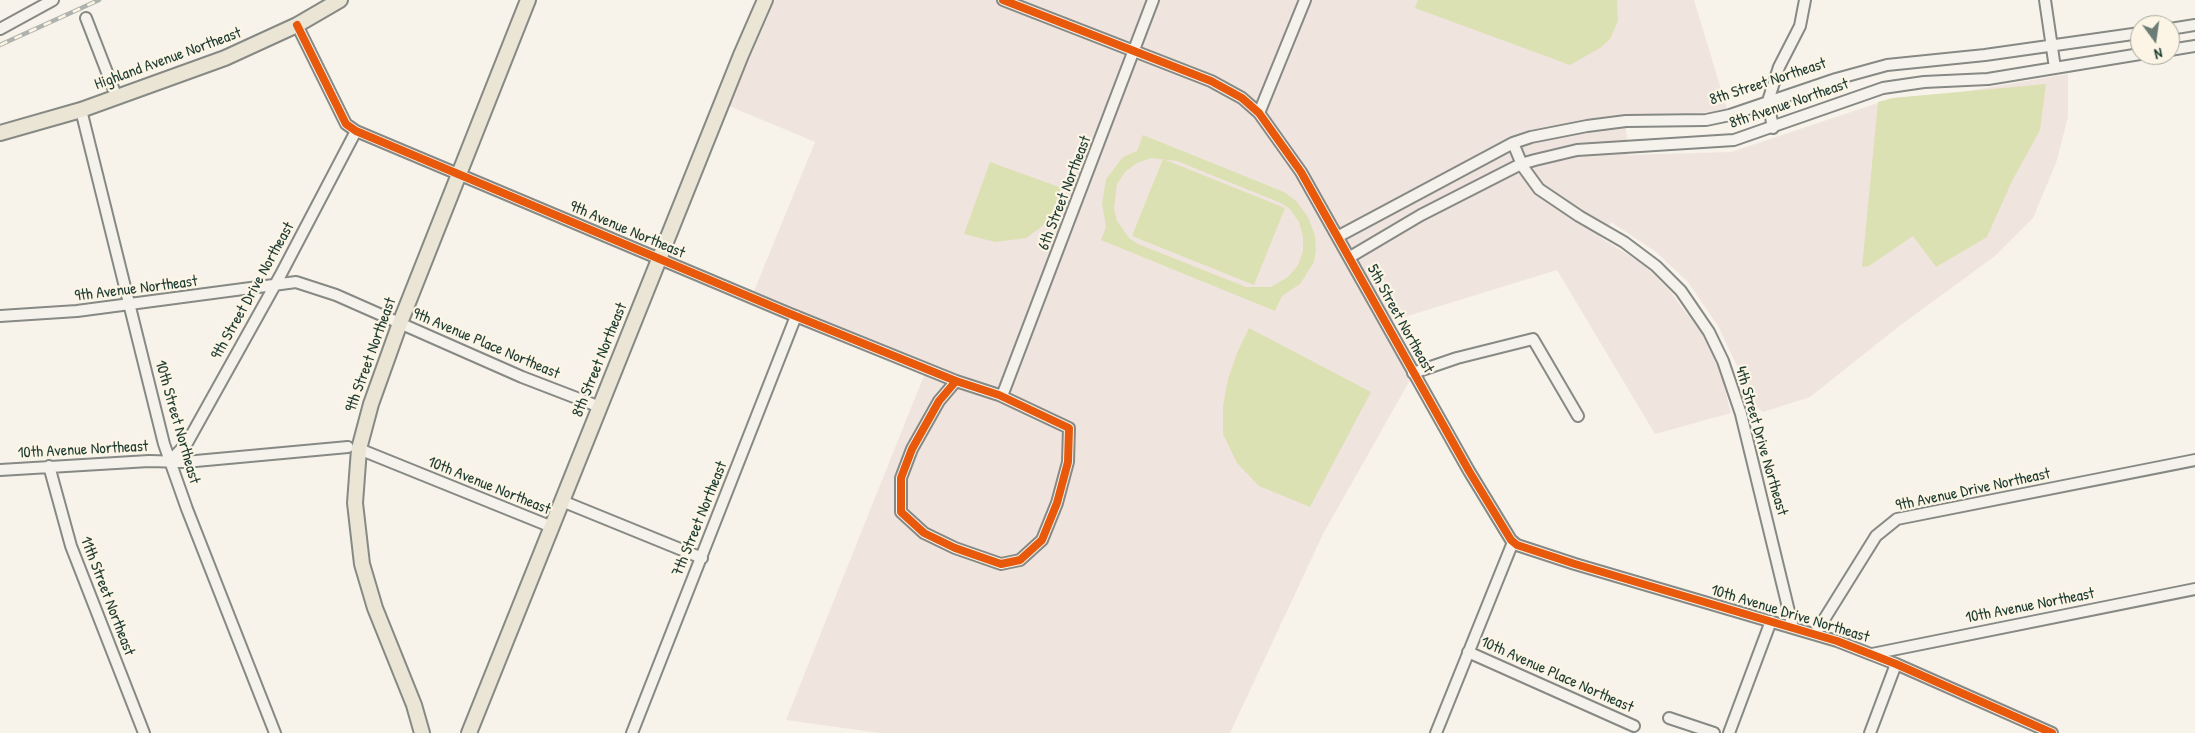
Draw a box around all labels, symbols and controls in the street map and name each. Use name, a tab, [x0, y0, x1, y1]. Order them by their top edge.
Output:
north arrow	[2130, 15, 2180, 65]
street label: Highland Avenue Northeast	[92, 24, 244, 94]
text: N	[2153, 44, 2164, 64]
street label: 8th Street Northeast	[1707, 54, 1829, 110]
street label: 8th Avenue Northeast	[1727, 75, 1851, 133]
street label: 6th Street Northeast	[1034, 133, 1096, 253]
street label: 9th Avenue Northeast	[566, 197, 688, 263]
street label: 9th Street Drive Northeast	[207, 219, 299, 363]
street label: 5th Street Northeast	[1362, 261, 1438, 377]
street label: 9th Avenue Northeast	[73, 272, 199, 306]
street label: 9th Street Northeast	[341, 295, 401, 415]
street label: 8th Street Northeast	[568, 300, 632, 420]
street label: 9th Avenue Place Northeast	[409, 304, 563, 384]
street label: 10th Street Northeast	[150, 358, 204, 486]
street label: 4th Street Drive Northeast	[1731, 364, 1791, 518]
street label: 10th Avenue Northeast	[17, 437, 149, 463]
street label: 10th Avenue Northeast	[425, 453, 553, 519]
street label: 7th Street Northeast	[668, 459, 732, 579]
street label: 9th Avenue Drive Northeast	[1894, 464, 2052, 516]
street label: 11th Street Northeast	[75, 534, 139, 658]
street label: 10th Avenue Drive Northeast	[1709, 581, 1871, 647]
street label: 10th Avenue Northeast	[1964, 584, 2096, 628]
street label: 10th Avenue Place Northeast	[1478, 633, 1636, 717]

